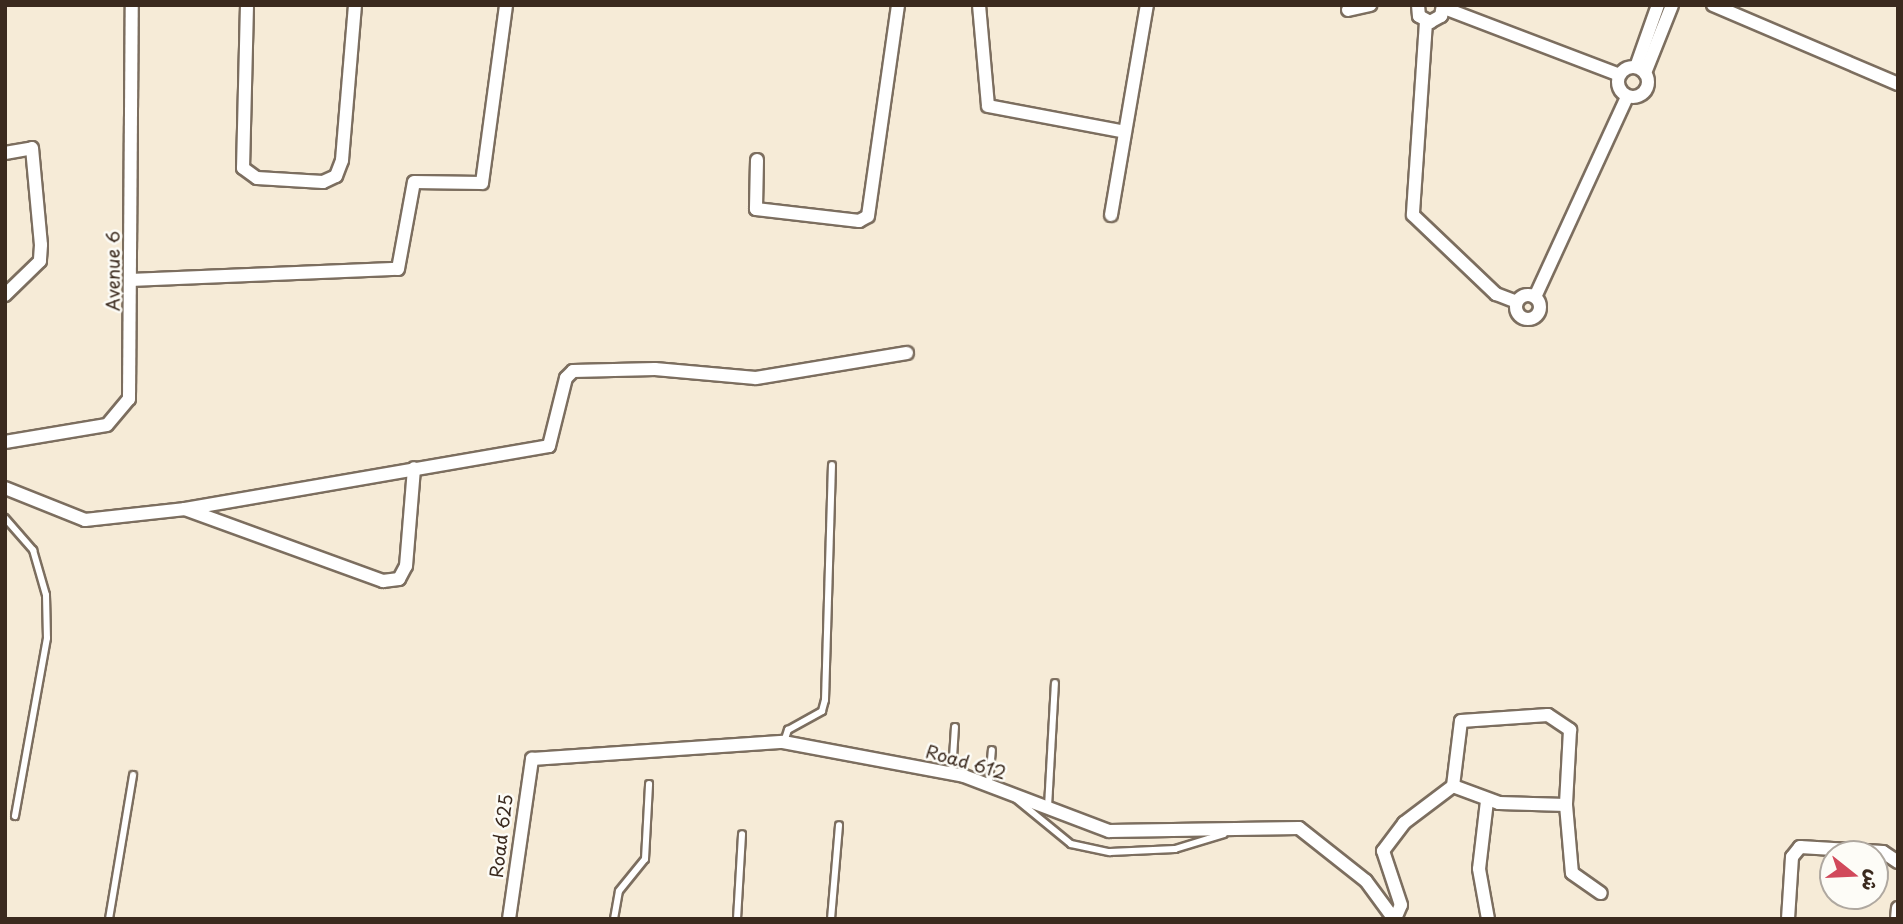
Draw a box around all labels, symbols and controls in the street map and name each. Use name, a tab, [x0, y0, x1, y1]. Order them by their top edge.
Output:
street label: Avenue 6	[102, 231, 124, 311]
street label: Road 612	[924, 740, 1008, 784]
street label: Road 625	[485, 793, 517, 879]
north arrow	[1819, 840, 1889, 910]
text: ش	[1856, 867, 1889, 895]

